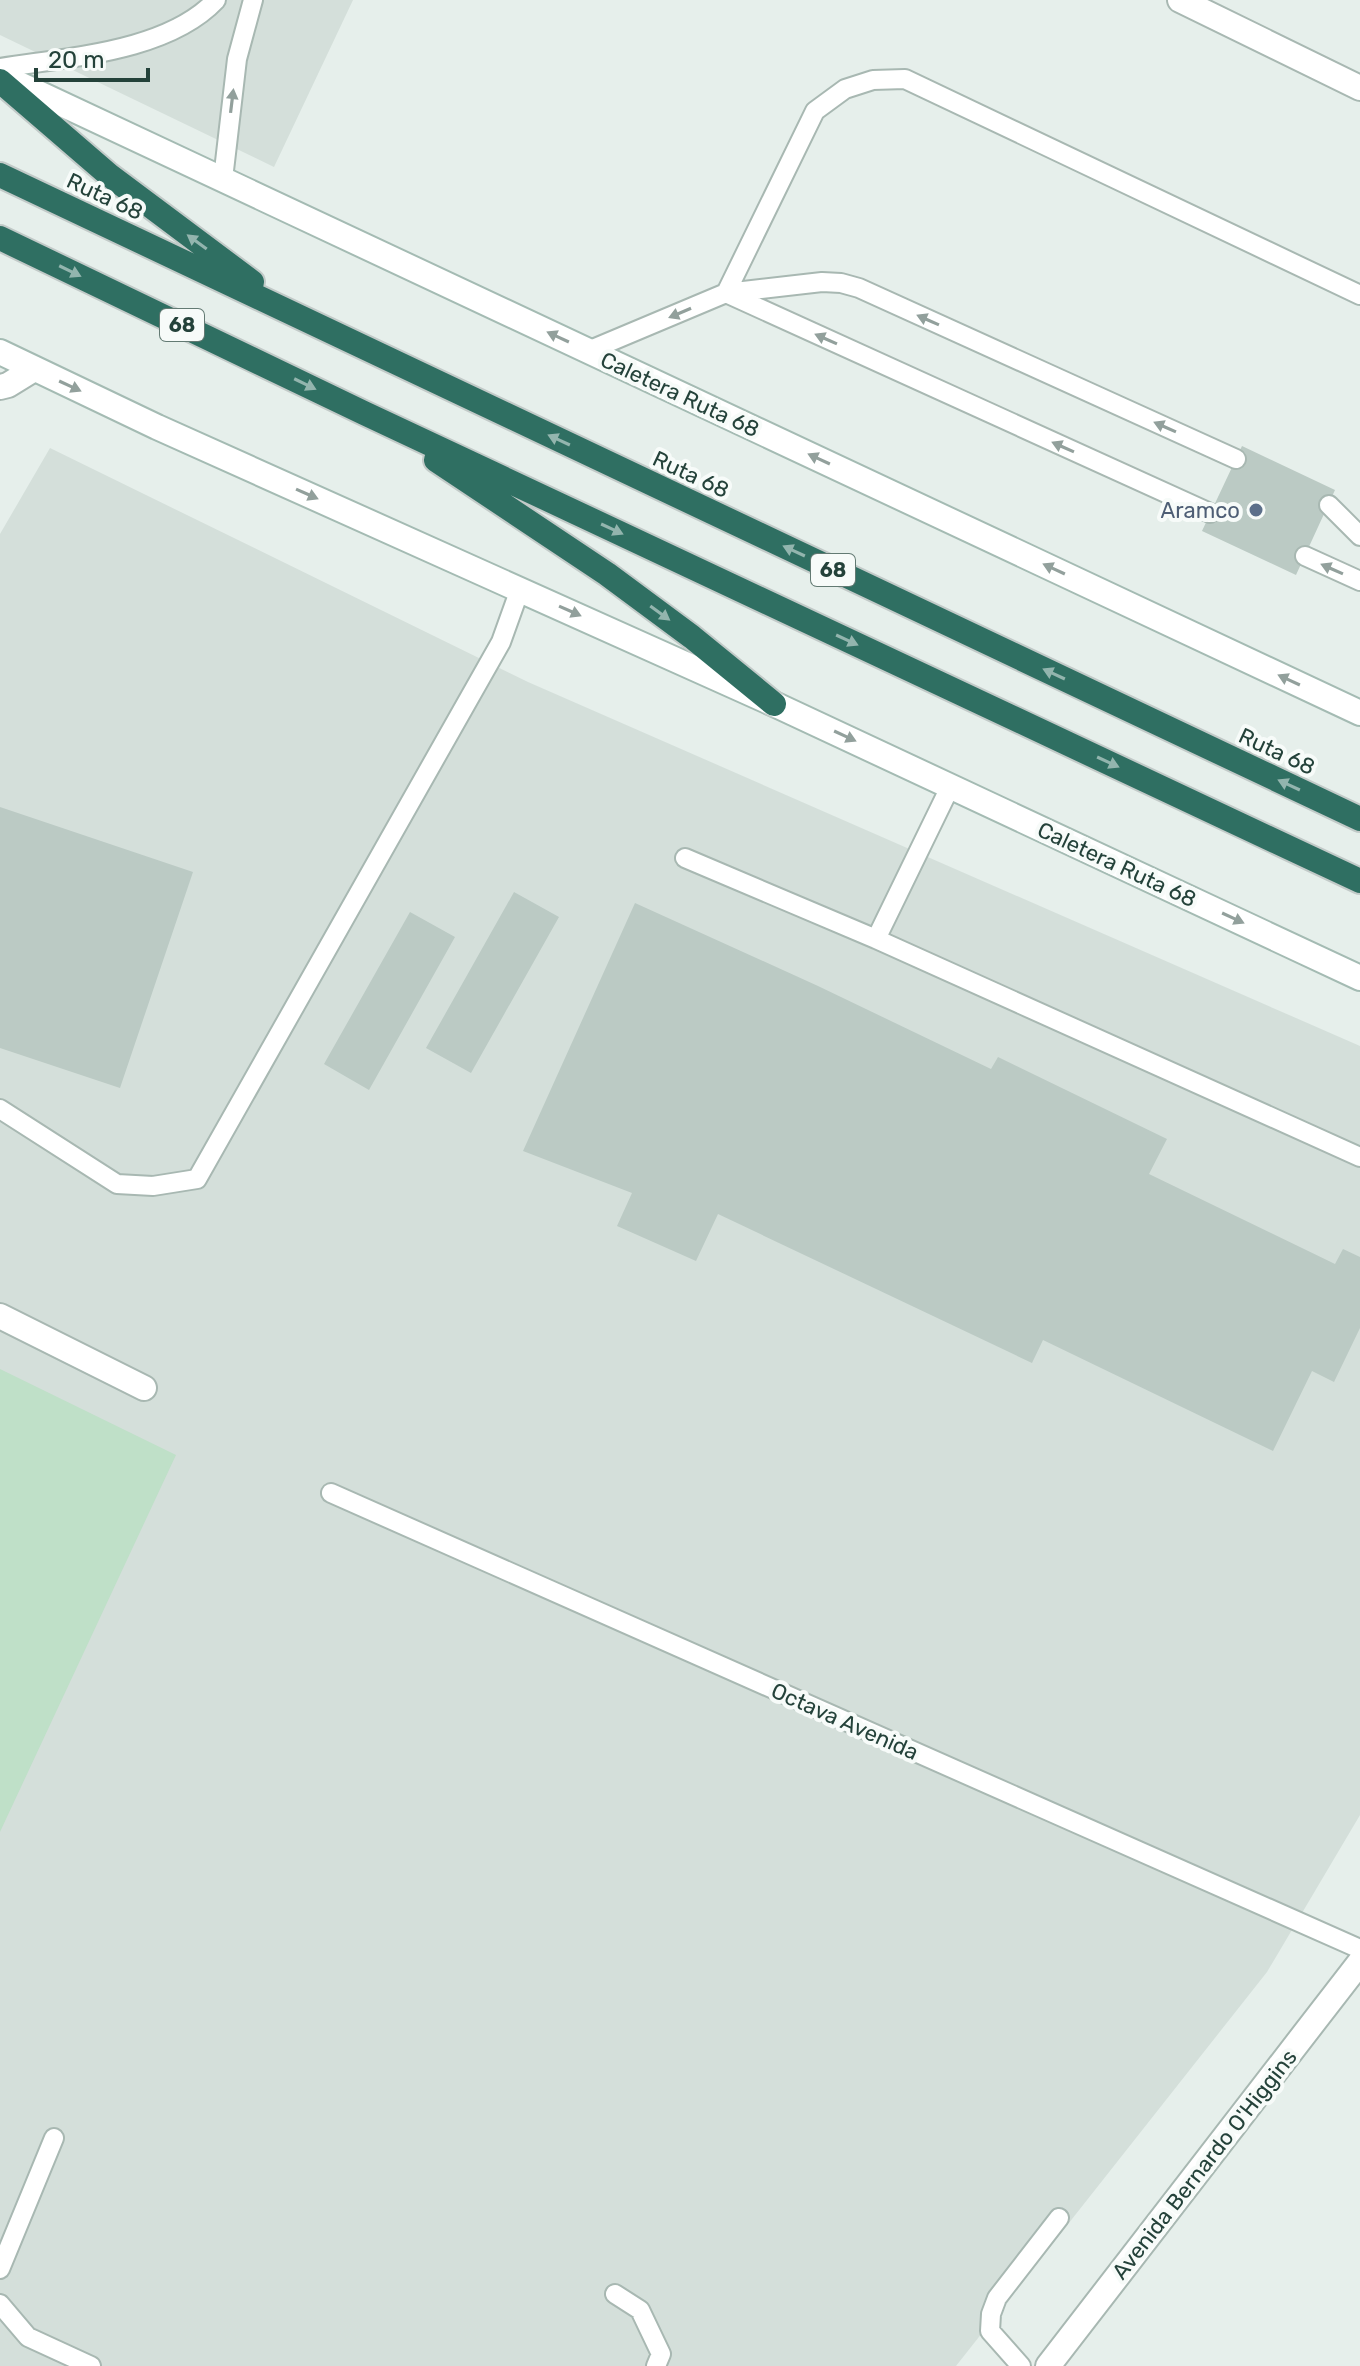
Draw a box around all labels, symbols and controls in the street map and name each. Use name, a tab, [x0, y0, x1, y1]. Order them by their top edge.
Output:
scale bar	[36, 32, 148, 82]
text: 20 m	[48, 46, 105, 74]
one-way arrow	[226, 89, 239, 114]
street label: Ruta 68	[62, 167, 147, 226]
one-way arrow	[187, 235, 207, 251]
one-way arrow	[59, 265, 82, 278]
one-way arrow	[668, 306, 692, 319]
road number: 68	[160, 309, 204, 341]
one-way arrow	[917, 313, 940, 326]
one-way arrow	[546, 330, 569, 344]
one-way arrow	[814, 332, 838, 346]
street label: Caletera Ruta 68	[596, 346, 763, 443]
one-way arrow	[293, 377, 316, 391]
one-way arrow	[59, 379, 82, 393]
one-way arrow	[1153, 420, 1177, 433]
one-way arrow	[547, 433, 571, 447]
one-way arrow	[1051, 440, 1075, 453]
street label: Ruta 68	[648, 445, 733, 504]
one-way arrow	[807, 452, 830, 466]
one-way arrow	[295, 487, 319, 501]
place label: Aramco	[1161, 497, 1240, 524]
marker: Aramco	[1247, 501, 1265, 519]
one-way arrow	[600, 522, 623, 536]
one-way arrow	[782, 544, 806, 558]
road number: 68	[811, 554, 855, 586]
one-way arrow	[1321, 562, 1344, 575]
one-way arrow	[1042, 563, 1066, 576]
one-way arrow	[558, 605, 582, 618]
one-way arrow	[650, 605, 670, 621]
one-way arrow	[835, 633, 859, 647]
one-way arrow	[1043, 667, 1066, 681]
one-way arrow	[1278, 673, 1301, 687]
street label: Ruta 68	[1234, 722, 1319, 781]
one-way arrow	[833, 730, 857, 743]
one-way arrow	[1096, 755, 1119, 769]
one-way arrow	[1278, 779, 1301, 792]
street label: Caletera Ruta 68	[1033, 816, 1200, 913]
one-way arrow	[1221, 911, 1244, 925]
street label: Octava Avenida	[767, 1677, 923, 1766]
street label: Avenida Bernardo O'Higgins	[1106, 2044, 1303, 2285]

